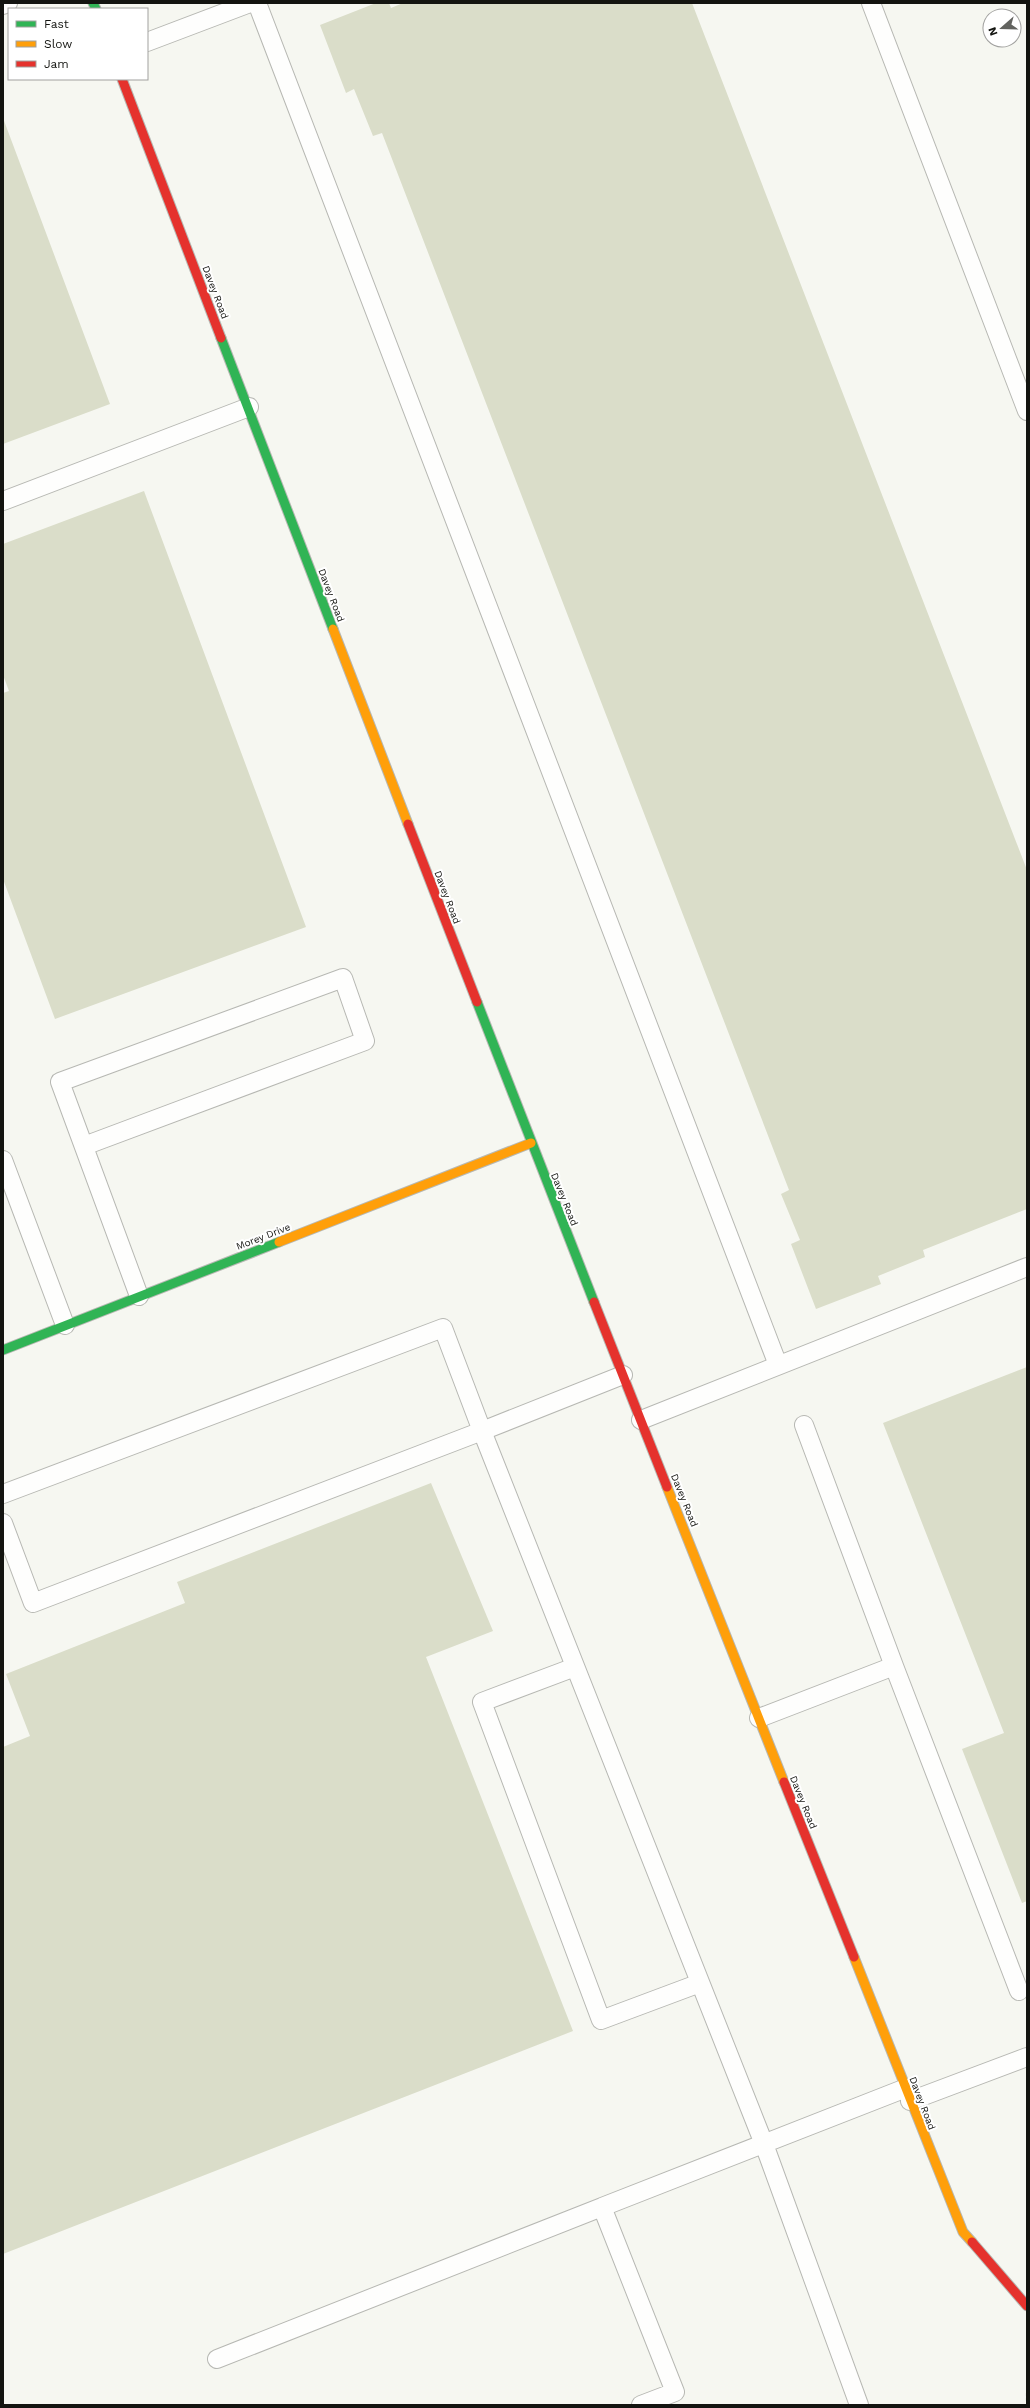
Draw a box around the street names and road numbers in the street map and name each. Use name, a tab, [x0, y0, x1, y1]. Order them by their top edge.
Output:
street label: Davey Road	[200, 264, 231, 320]
street label: Davey Road	[316, 567, 347, 623]
street label: Davey Road	[432, 869, 463, 925]
street label: Davey Road	[549, 1171, 580, 1227]
street label: Morey Drive	[235, 1221, 292, 1252]
street label: Davey Road	[669, 1472, 700, 1528]
street label: Davey Road	[788, 1774, 819, 1830]
street label: Davey Road	[907, 2075, 938, 2131]

